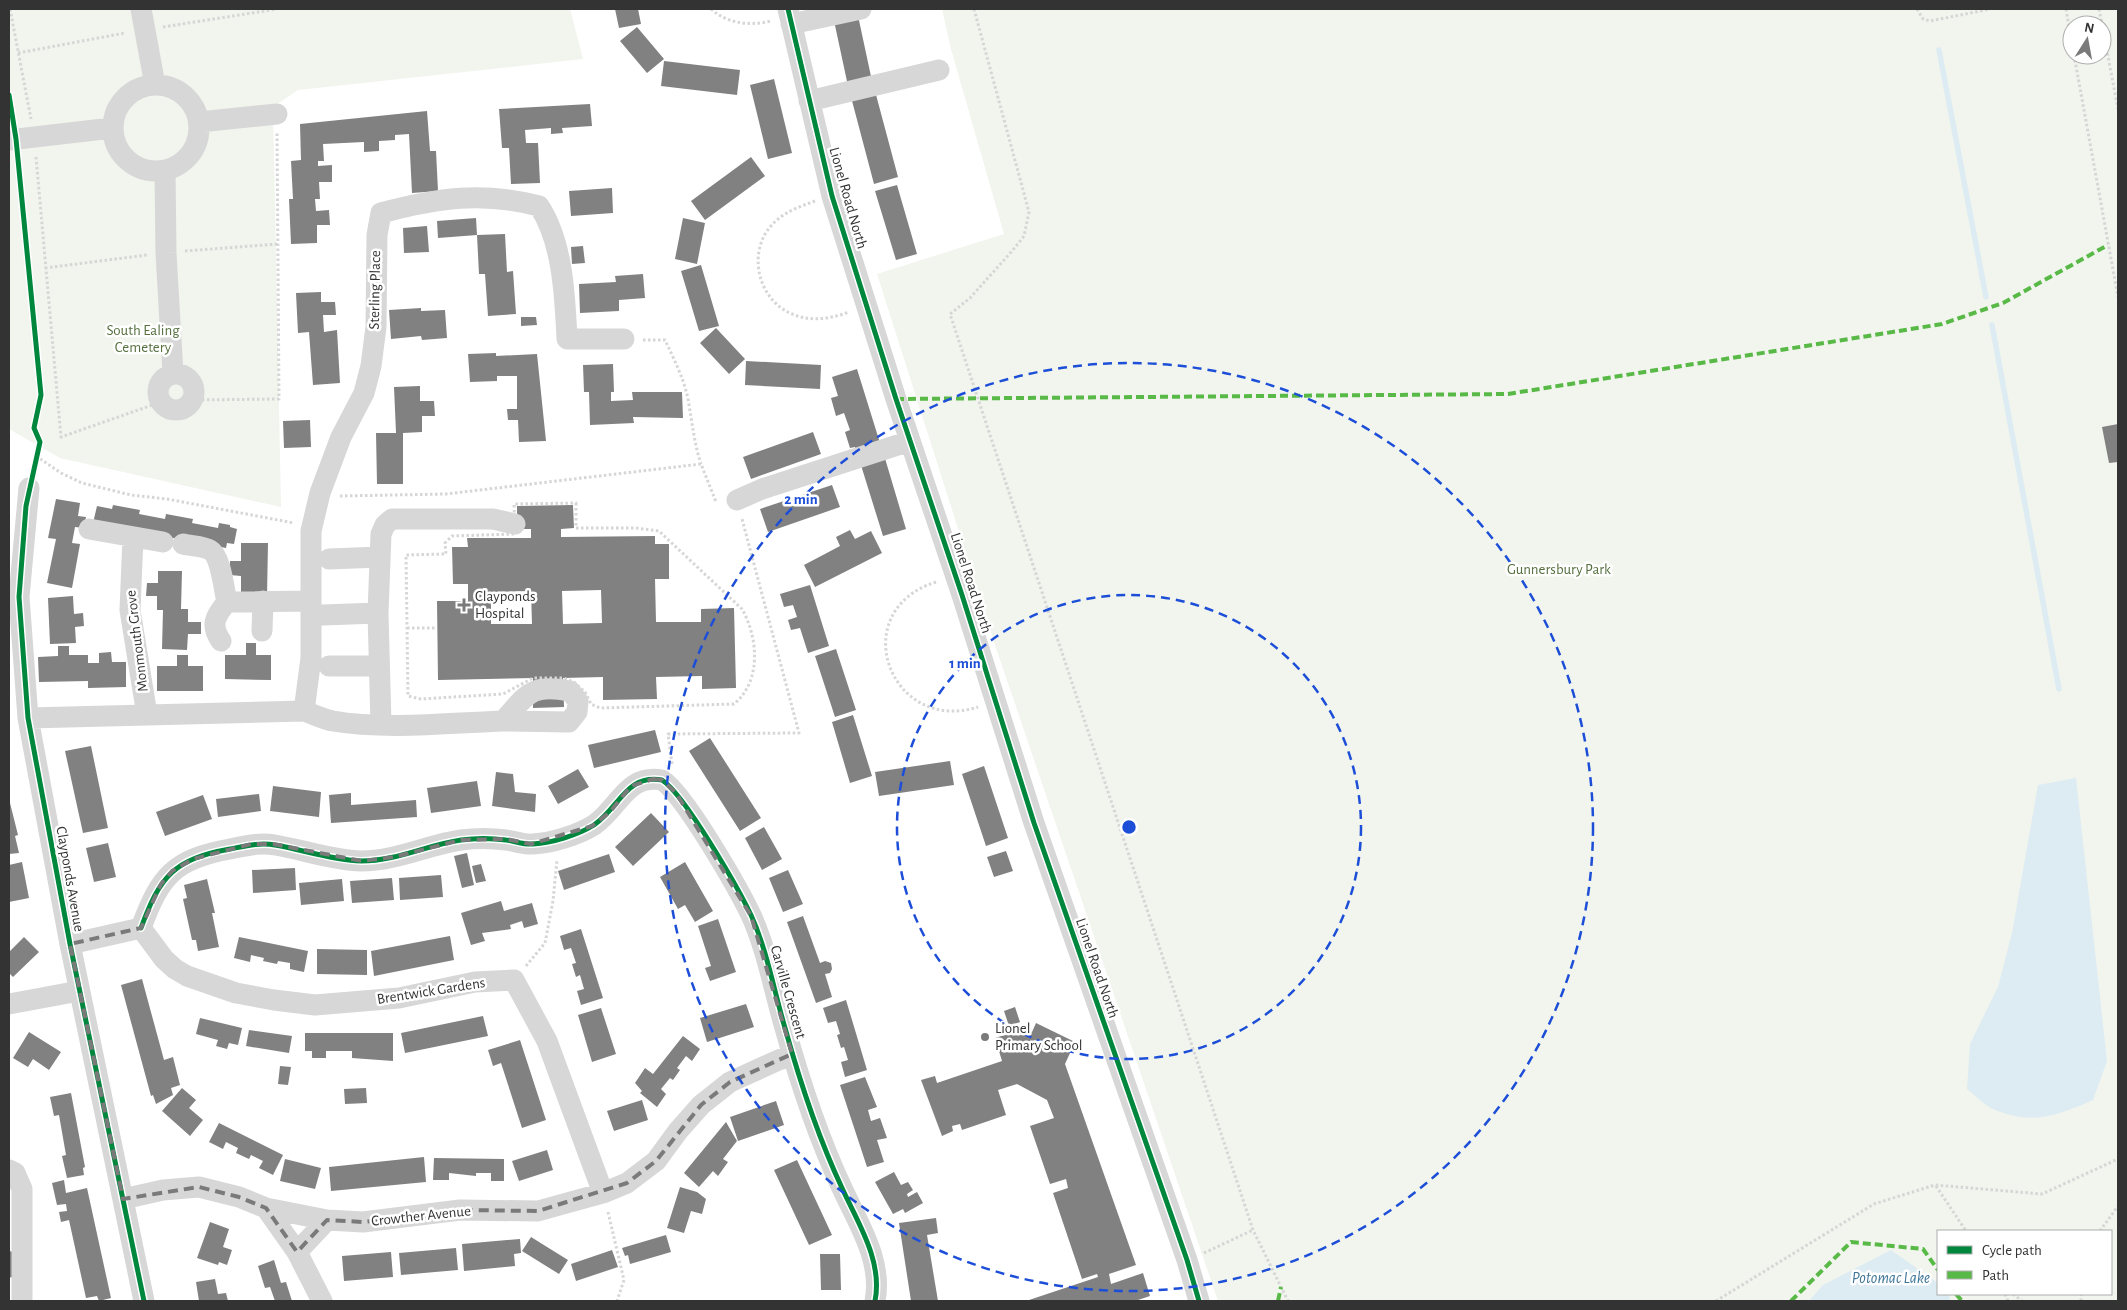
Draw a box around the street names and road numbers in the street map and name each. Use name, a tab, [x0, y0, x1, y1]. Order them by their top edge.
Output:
street label: Lionel Road North	[826, 146, 870, 250]
street label: Sterling Place	[367, 250, 383, 330]
street label: Lionel Road North	[948, 531, 994, 635]
street label: Monmouth Grove	[123, 589, 151, 693]
street label: Clayponds Avenue	[53, 825, 87, 933]
street label: Lionel Road North	[1073, 916, 1121, 1020]
street label: Carville Crescent	[768, 944, 809, 1041]
street label: Brentwick Gardens	[376, 975, 486, 1007]
street label: Crowther Avenue	[370, 1203, 472, 1229]

